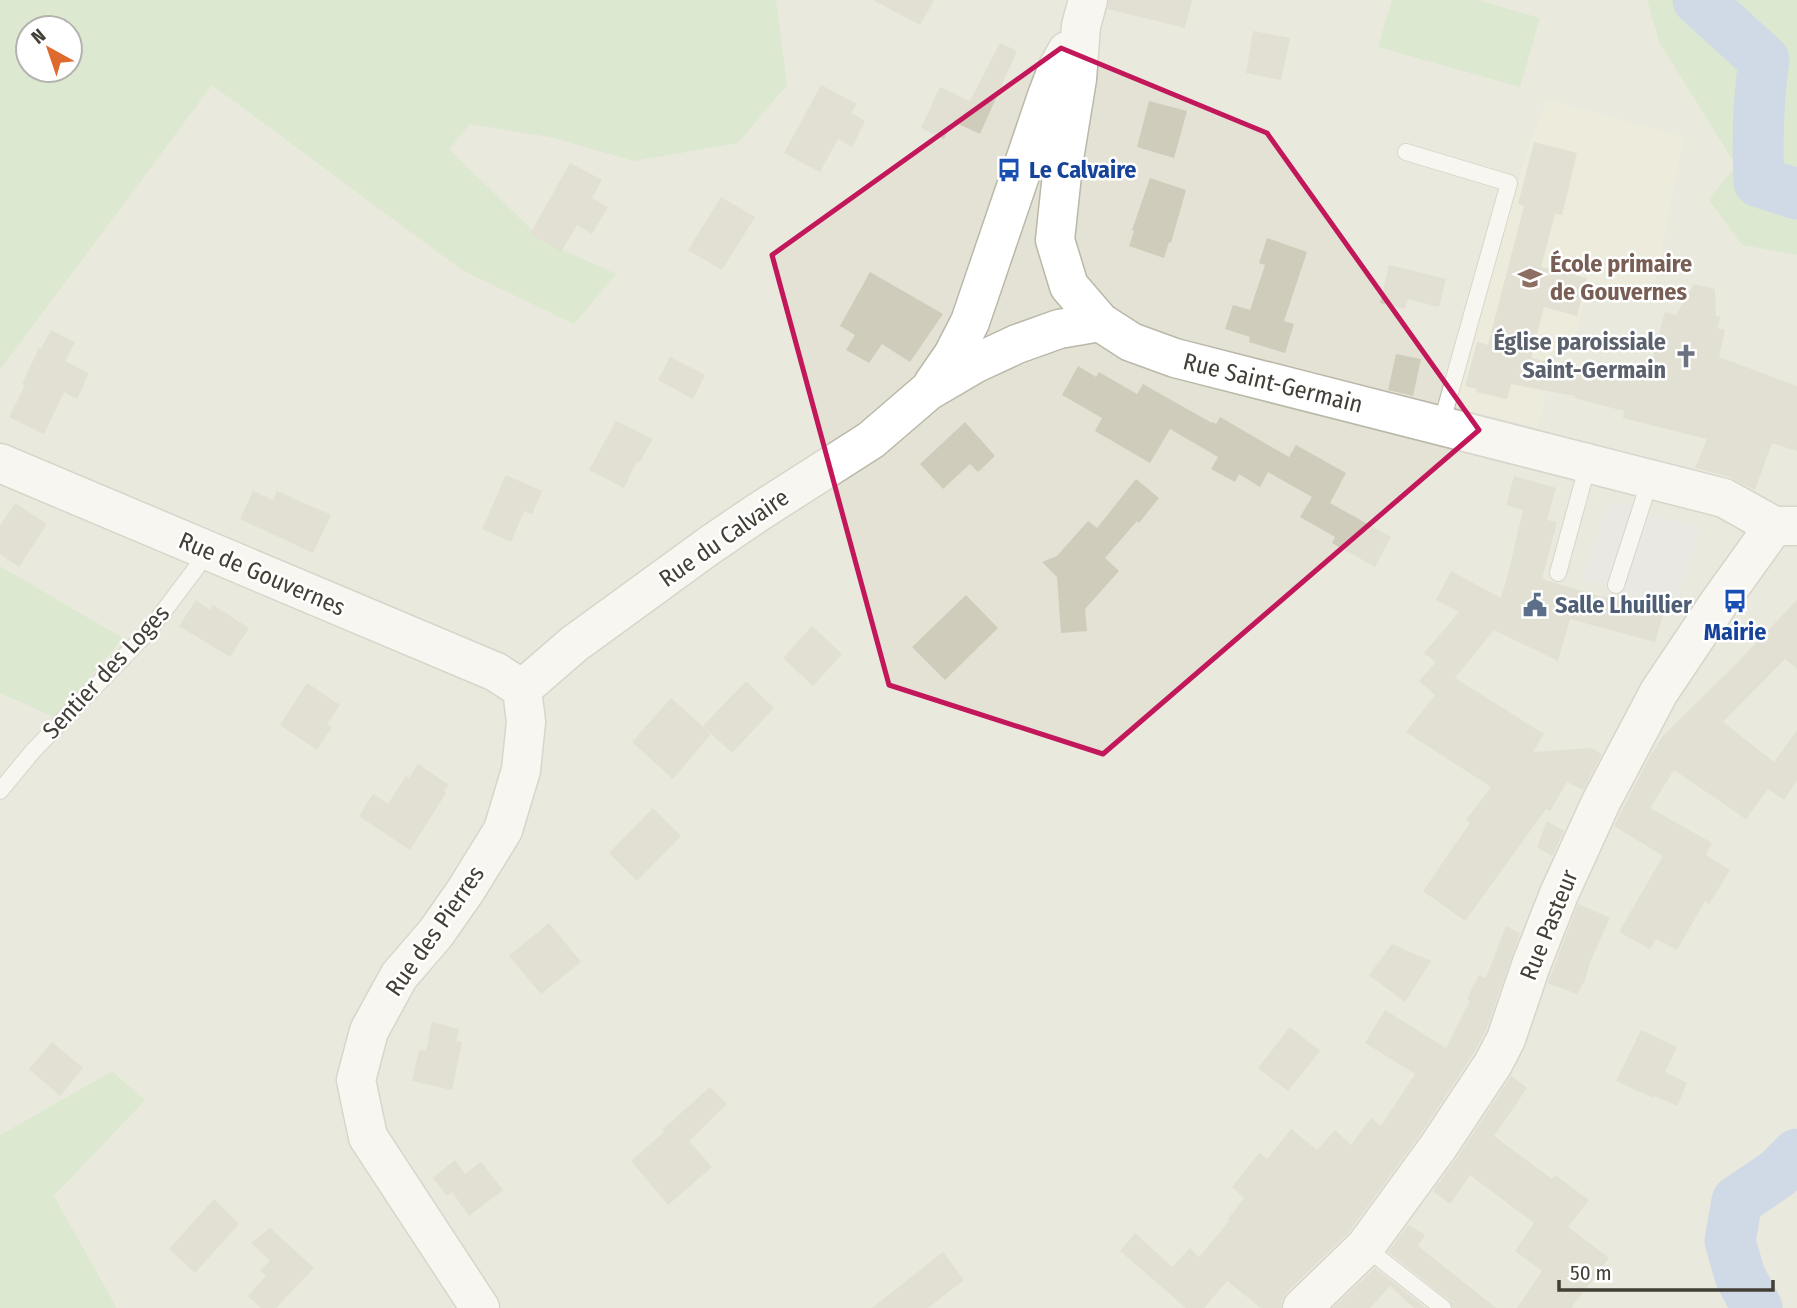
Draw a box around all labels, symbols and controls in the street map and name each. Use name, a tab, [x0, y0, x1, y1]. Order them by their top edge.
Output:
north arrow	[14, 14, 84, 84]
text: N	[27, 24, 50, 49]
bus stop icon: Le Calvaire	[995, 156, 1023, 184]
place label: Le Calvaire	[1029, 156, 1136, 184]
place label: École primaire de Gouvernes	[1550, 249, 1692, 306]
school or university icon: École primaire de Gouvernes	[1516, 264, 1544, 292]
place label: Église paroissiale Saint-Germain	[1493, 327, 1666, 384]
church icon: Église paroissiale Saint-Germain	[1672, 342, 1700, 370]
street label: Rue Saint-Germain	[1180, 347, 1366, 419]
street label: Rue du Calvaire	[654, 483, 794, 593]
street label: Rue de Gouvernes	[175, 526, 349, 622]
bus stop icon: Mairie	[1721, 587, 1749, 615]
public building icon: Salle Lhuillier	[1521, 591, 1549, 619]
place label: Salle Lhuillier	[1555, 591, 1692, 619]
street label: Sentier des Loges	[37, 599, 175, 745]
place label: Mairie	[1704, 618, 1766, 646]
street label: Rue des Pierres	[380, 861, 490, 1001]
street label: Rue Pasteur	[1514, 865, 1584, 984]
scale bar	[1559, 1248, 1772, 1292]
text: 50 m	[1570, 1260, 1612, 1286]

